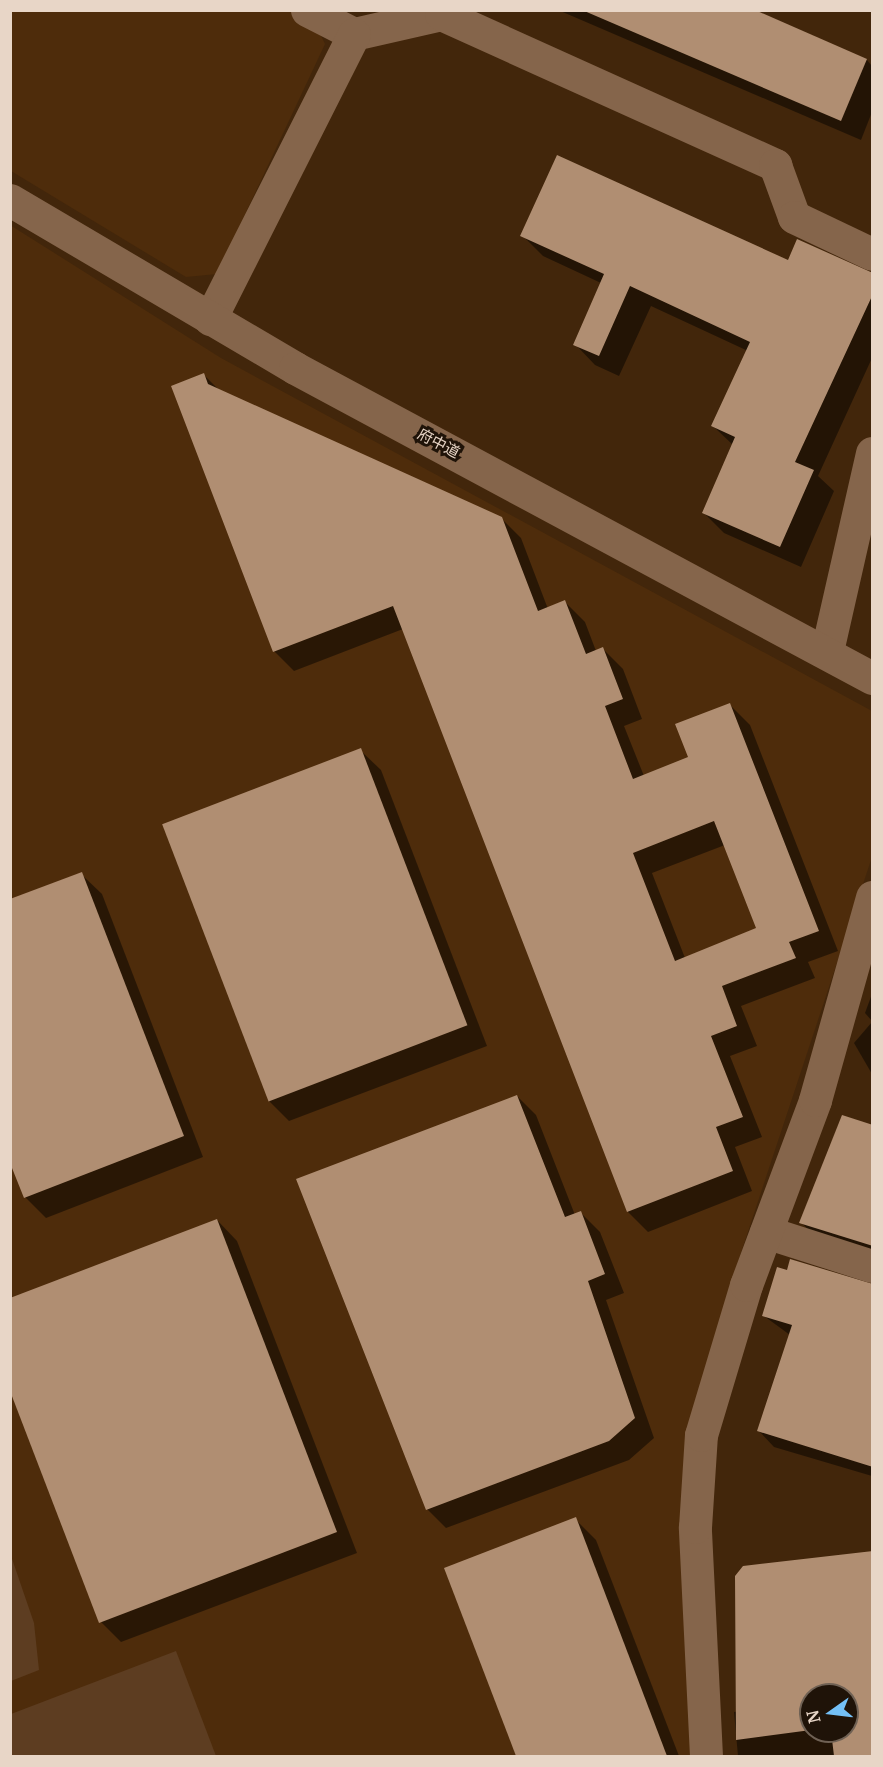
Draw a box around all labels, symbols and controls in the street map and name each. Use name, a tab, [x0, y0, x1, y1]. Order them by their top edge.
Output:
street label: 府中道	[415, 424, 463, 462]
north arrow	[799, 1683, 859, 1743]
text: N	[802, 1708, 825, 1725]

